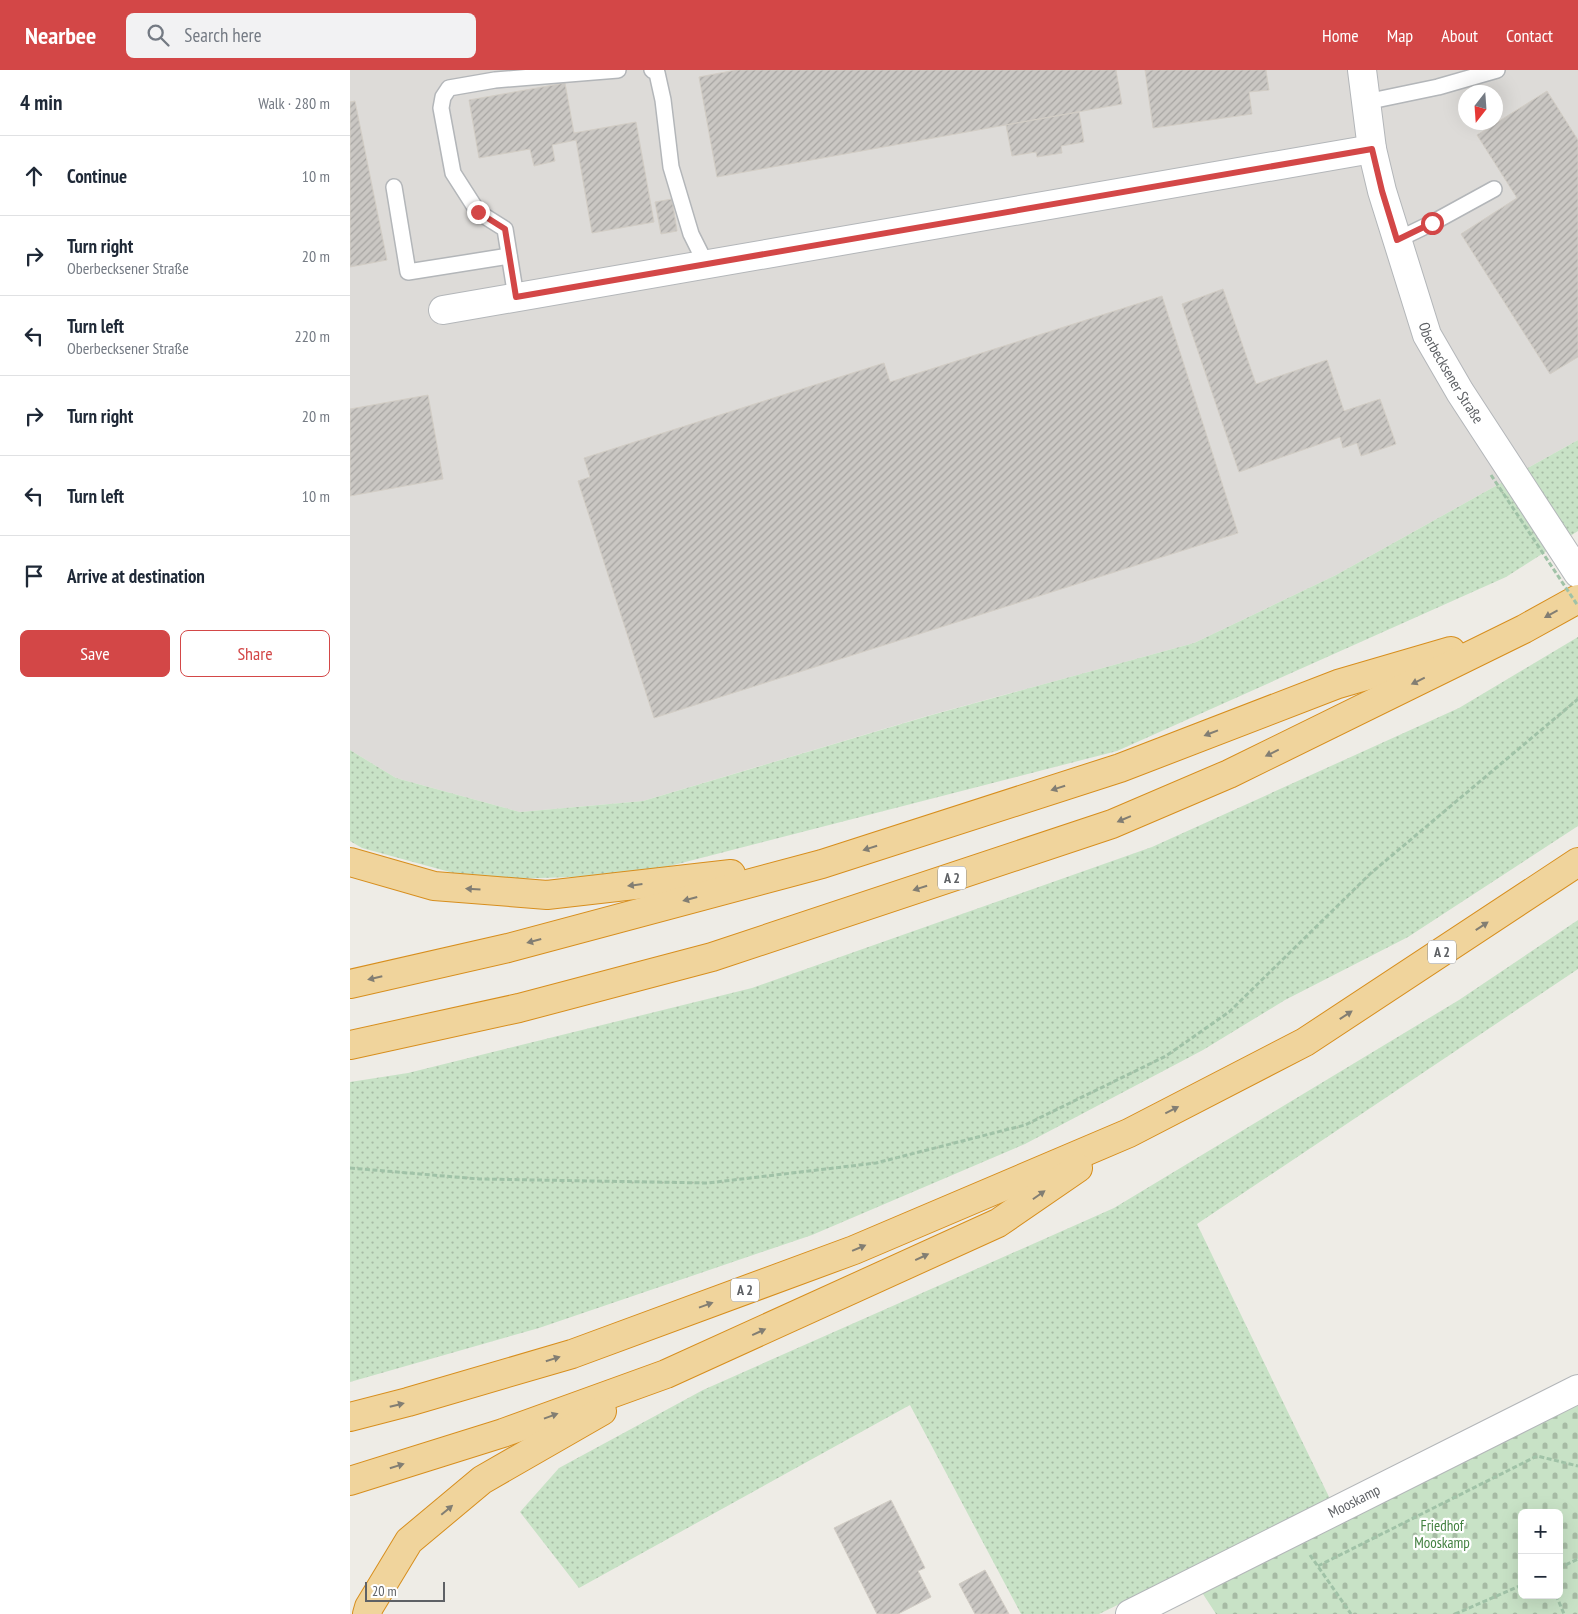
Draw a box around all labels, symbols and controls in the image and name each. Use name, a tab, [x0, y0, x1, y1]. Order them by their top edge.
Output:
search box	[126, 13, 476, 58]
text: Nearbee	[25, 20, 96, 51]
icon: search	[144, 21, 172, 49]
text: Search here	[184, 23, 262, 47]
text: Home	[1322, 24, 1359, 47]
text: Map	[1387, 24, 1413, 47]
text: About	[1441, 24, 1478, 47]
text: Contact	[1506, 24, 1553, 47]
north arrow	[1458, 85, 1503, 130]
text: 4 min	[20, 89, 62, 116]
text: Walk · 280 m	[258, 93, 330, 113]
icon: ahead	[20, 162, 48, 190]
text: Continue	[67, 164, 127, 188]
text: 10 m	[302, 166, 330, 186]
route end	[467, 201, 490, 224]
route start	[1421, 212, 1444, 235]
text: Turn right	[67, 234, 133, 258]
icon: right	[20, 242, 48, 270]
text: 20 m	[302, 246, 330, 266]
text: Oberbecksener Straße	[67, 258, 189, 278]
text: Turn left	[67, 314, 124, 338]
street label: Oberbecksener Straße	[1415, 320, 1488, 427]
icon: left	[20, 322, 48, 350]
text: 220 m	[295, 326, 330, 346]
text: Oberbecksener Straße	[67, 338, 189, 358]
icon: right	[20, 402, 48, 430]
text: Turn right	[67, 404, 133, 428]
text: 20 m	[302, 406, 330, 426]
icon: left	[20, 482, 48, 510]
text: Turn left	[67, 484, 124, 508]
text: 10 m	[302, 486, 330, 506]
icon: arrive	[20, 562, 48, 590]
text: Arrive at destination	[67, 564, 205, 588]
one-way arrow	[1544, 610, 1559, 618]
button: Save	[20, 630, 170, 677]
button: Share	[180, 630, 330, 677]
one-way arrow	[1411, 678, 1425, 686]
one-way arrow	[1203, 729, 1218, 737]
one-way arrow	[1265, 749, 1279, 757]
one-way arrow	[1050, 784, 1065, 792]
one-way arrow	[1116, 816, 1131, 824]
one-way arrow	[862, 845, 877, 853]
road number: A 2	[938, 866, 966, 890]
one-way arrow	[626, 881, 642, 889]
one-way arrow	[912, 884, 927, 892]
one-way arrow	[465, 885, 481, 893]
one-way arrow	[683, 895, 698, 903]
one-way arrow	[1475, 921, 1488, 930]
one-way arrow	[526, 938, 541, 946]
road number: A 2	[1428, 940, 1456, 964]
one-way arrow	[368, 974, 383, 982]
one-way arrow	[1339, 1010, 1353, 1020]
one-way arrow	[1165, 1106, 1180, 1114]
one-way arrow	[1032, 1190, 1045, 1200]
one-way arrow	[851, 1244, 866, 1252]
one-way arrow	[915, 1253, 929, 1261]
road number: A 2	[731, 1278, 759, 1302]
one-way arrow	[699, 1301, 714, 1309]
one-way arrow	[751, 1328, 766, 1337]
one-way arrow	[546, 1355, 561, 1363]
one-way arrow	[390, 1401, 405, 1409]
one-way arrow	[544, 1412, 559, 1420]
one-way arrow	[389, 1462, 404, 1470]
street label: Mooskamp	[1325, 1480, 1383, 1522]
one-way arrow	[440, 1504, 453, 1515]
map controls	[1518, 1509, 1563, 1599]
button: +	[1518, 1509, 1563, 1554]
park label: Friedhof Mooskamp	[1414, 1516, 1470, 1552]
button: −	[1518, 1554, 1563, 1599]
scale bar	[365, 1579, 445, 1602]
text: 20 m	[372, 1582, 397, 1600]

